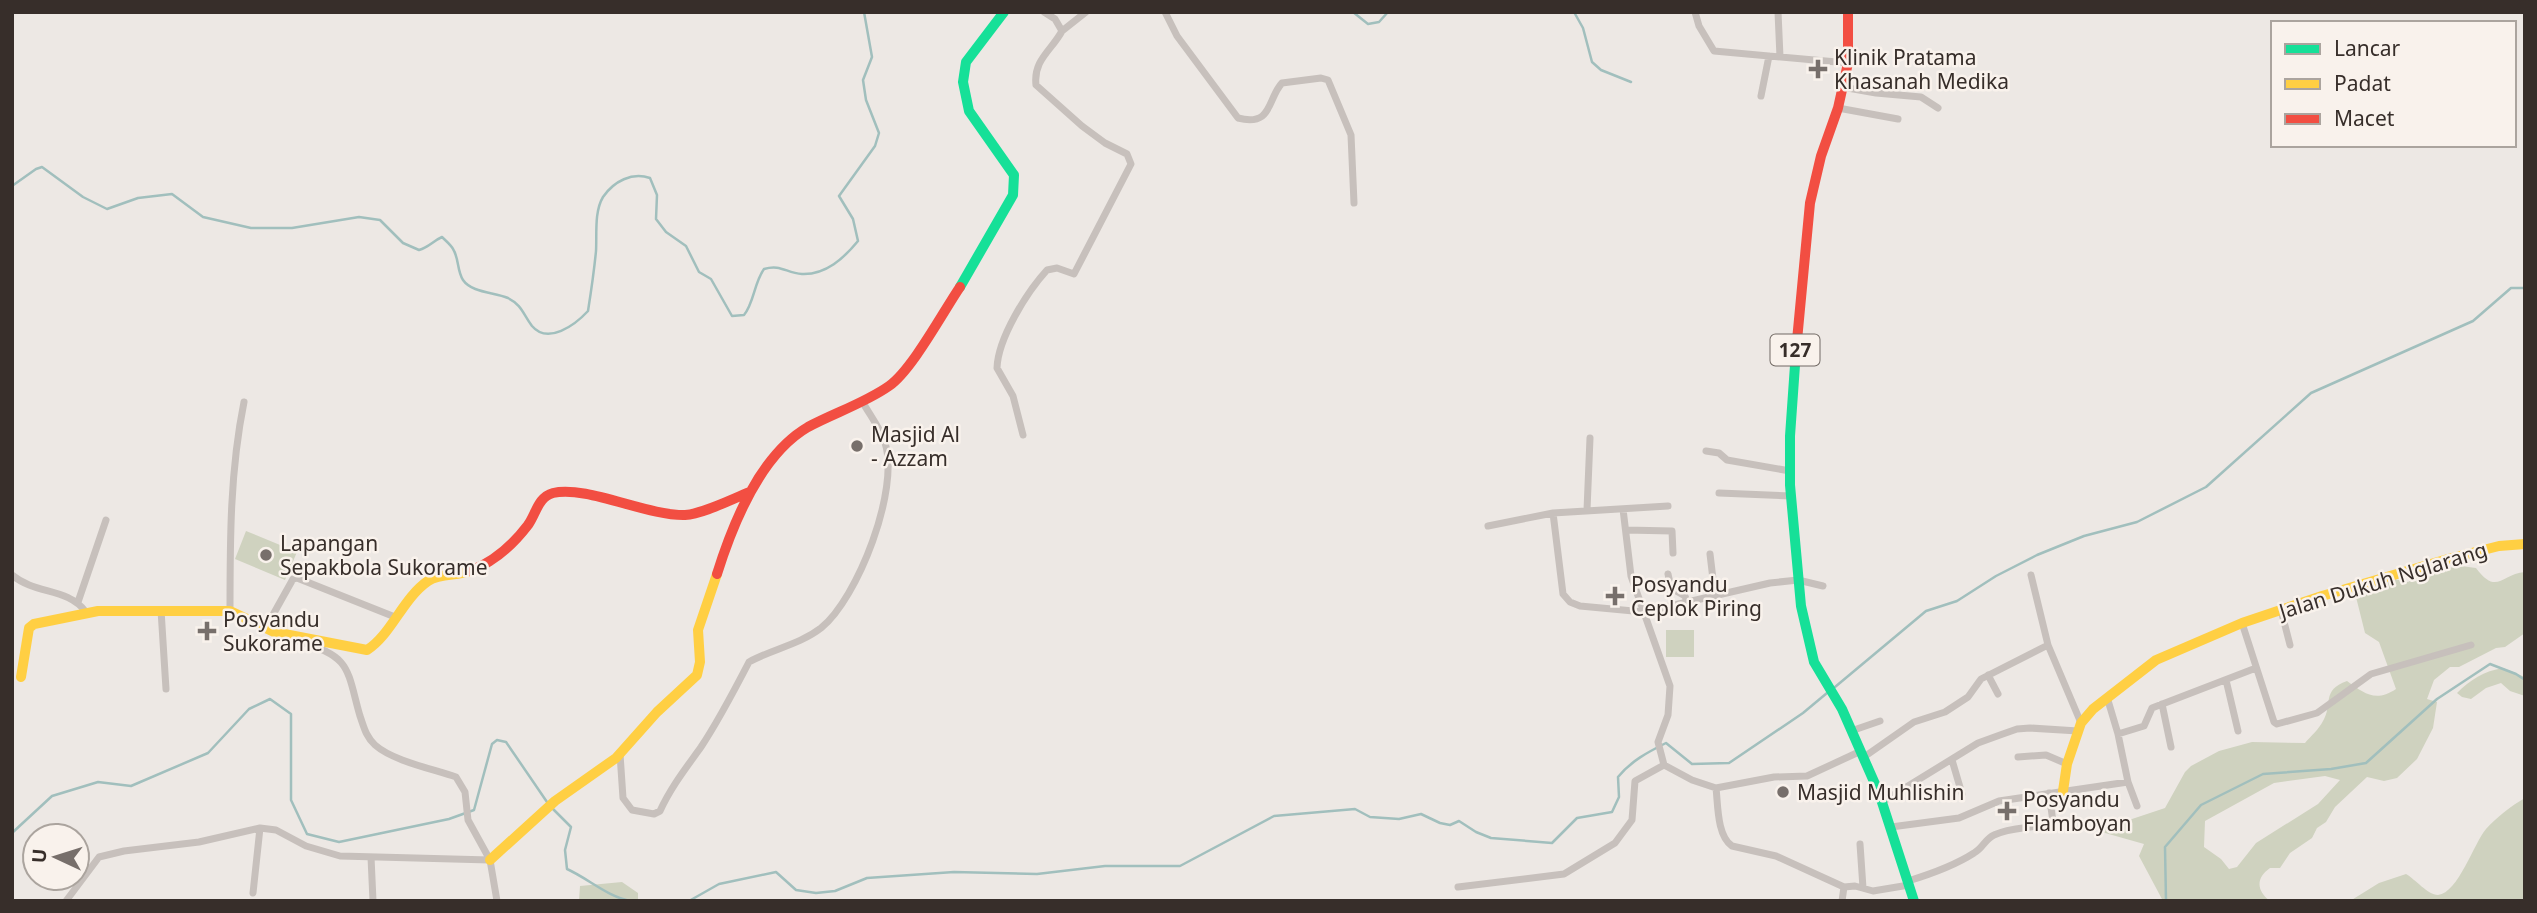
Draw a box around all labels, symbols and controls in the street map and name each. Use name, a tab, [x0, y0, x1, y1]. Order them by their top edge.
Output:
legend	[2271, 21, 2516, 147]
text: Lancar	[2334, 34, 2401, 62]
place label: Klinik Pratama Khasanah Medika	[1834, 43, 2009, 95]
marker: Klinik Pratama Khasanah Medika	[1808, 59, 1828, 79]
text: Padat	[2334, 69, 2391, 97]
text: Macet	[2334, 104, 2395, 132]
road number: 127	[1770, 334, 1820, 366]
place label: Masjid Al - Azzam	[871, 420, 960, 472]
marker: Masjid Al - Azzam	[849, 438, 865, 454]
place label: Lapangan Sepakbola Sukorame	[280, 529, 488, 581]
street label: Jalan Dukuh Nglarang	[2274, 535, 2490, 626]
marker: Lapangan Sepakbola Sukorame	[258, 547, 274, 563]
place label: Posyandu Ceplok Piring	[1631, 570, 1762, 622]
marker: Posyandu Ceplok Piring	[1605, 586, 1625, 606]
place label: Posyandu Sukorame	[223, 605, 323, 657]
marker: Posyandu Sukorame	[197, 621, 217, 641]
place label: Masjid Muhlishin	[1797, 778, 1964, 806]
marker: Masjid Muhlishin	[1775, 784, 1791, 800]
place label: Posyandu Flamboyan	[2023, 785, 2131, 837]
marker: Posyandu Flamboyan	[1997, 801, 2017, 821]
north arrow	[21, 822, 91, 892]
text: U	[26, 848, 53, 864]

